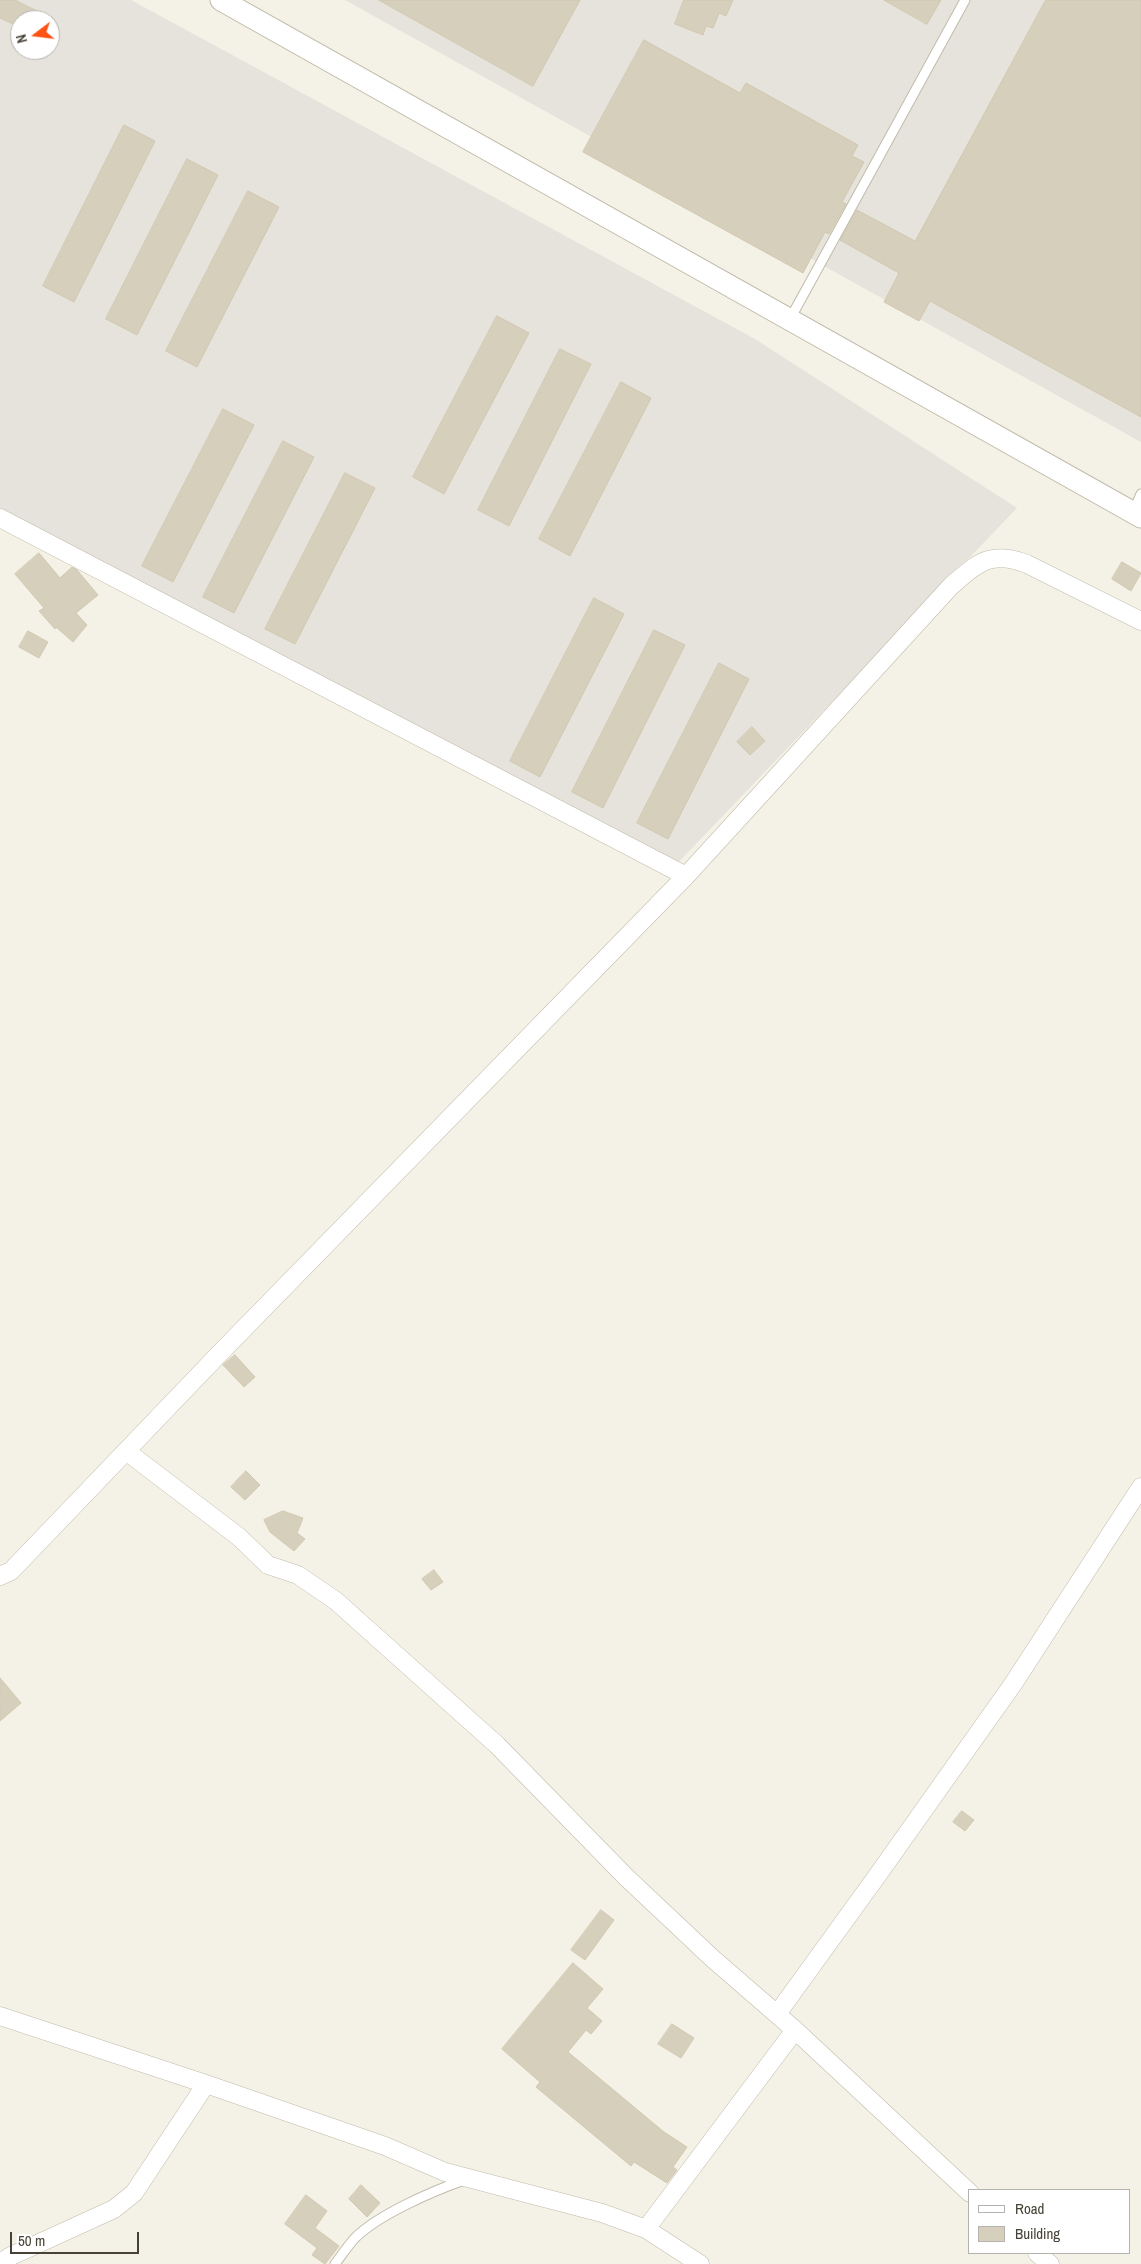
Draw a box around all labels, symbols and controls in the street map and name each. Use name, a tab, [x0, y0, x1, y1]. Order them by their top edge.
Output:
north arrow	[10, 10, 60, 60]
text: N	[12, 32, 31, 45]
legend	[968, 2189, 1131, 2254]
text: Road	[1015, 2198, 1044, 2219]
scale bar	[12, 2222, 141, 2254]
text: Building	[1015, 2223, 1060, 2244]
text: 50 m	[18, 2230, 45, 2251]

